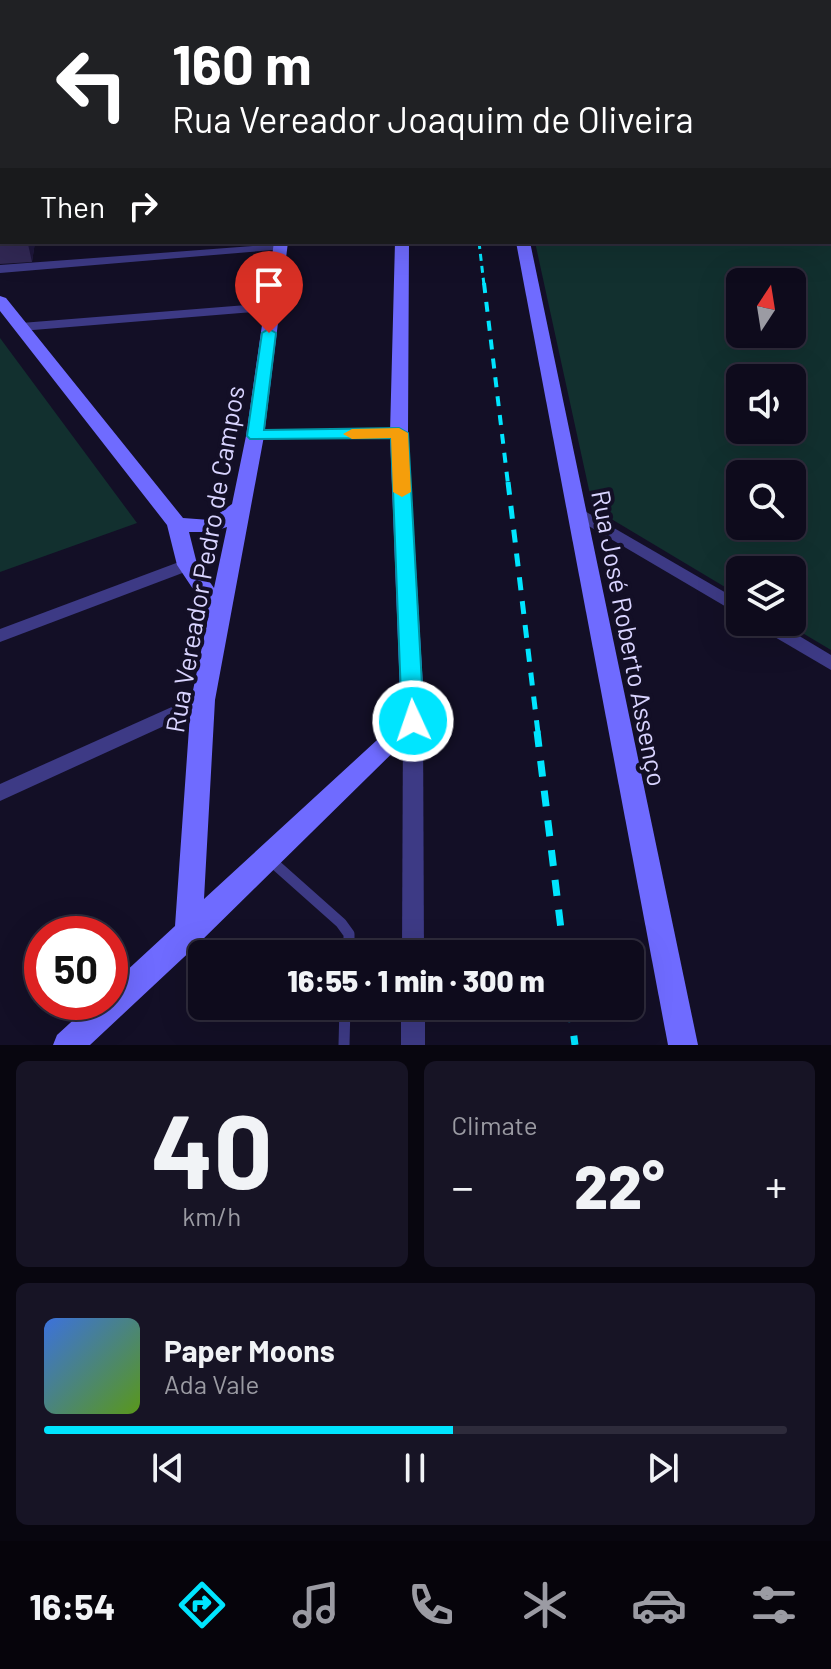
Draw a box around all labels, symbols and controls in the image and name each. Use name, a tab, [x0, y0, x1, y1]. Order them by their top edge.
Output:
text: 160 m	[172, 29, 312, 96]
icon: left	[40, 32, 144, 136]
text: Rua Vereador Joaquim de Oliveira	[172, 97, 694, 140]
icon: right	[121, 184, 165, 228]
text: Then	[40, 188, 105, 224]
pin	[235, 251, 303, 333]
icon: arrive	[247, 263, 291, 307]
north arrow	[726, 268, 806, 348]
map controls	[726, 268, 806, 636]
button: sound	[726, 364, 806, 444]
street label: Rua Vereador Pedro de Campos	[158, 383, 250, 735]
button: search	[726, 460, 806, 540]
street label: Rua José Roberto Assenço	[586, 487, 674, 789]
button: layers	[726, 556, 806, 636]
position arrow	[371, 679, 455, 763]
speed limit sign: 50	[24, 916, 128, 1020]
text: 16:55 · 1 min · 300 m	[287, 962, 545, 998]
text: 40	[151, 1085, 273, 1210]
text: Climate	[452, 1109, 538, 1140]
text: 22°	[574, 1149, 665, 1221]
text: −	[452, 1159, 474, 1212]
text: +	[765, 1159, 787, 1212]
text: km/h	[182, 1200, 241, 1231]
text: Paper Moons	[164, 1332, 335, 1368]
text: Ada Vale	[164, 1368, 259, 1399]
icon: previous	[146, 1446, 190, 1490]
icon: pause	[393, 1446, 437, 1490]
icon: next	[641, 1446, 685, 1490]
icon: directions	[174, 1577, 230, 1633]
icon: music	[288, 1577, 344, 1633]
icon: phone	[403, 1577, 459, 1633]
icon: climate	[517, 1577, 573, 1633]
icon: car	[631, 1577, 687, 1633]
icon: filters	[746, 1577, 802, 1633]
text: 16:54	[29, 1584, 116, 1627]

